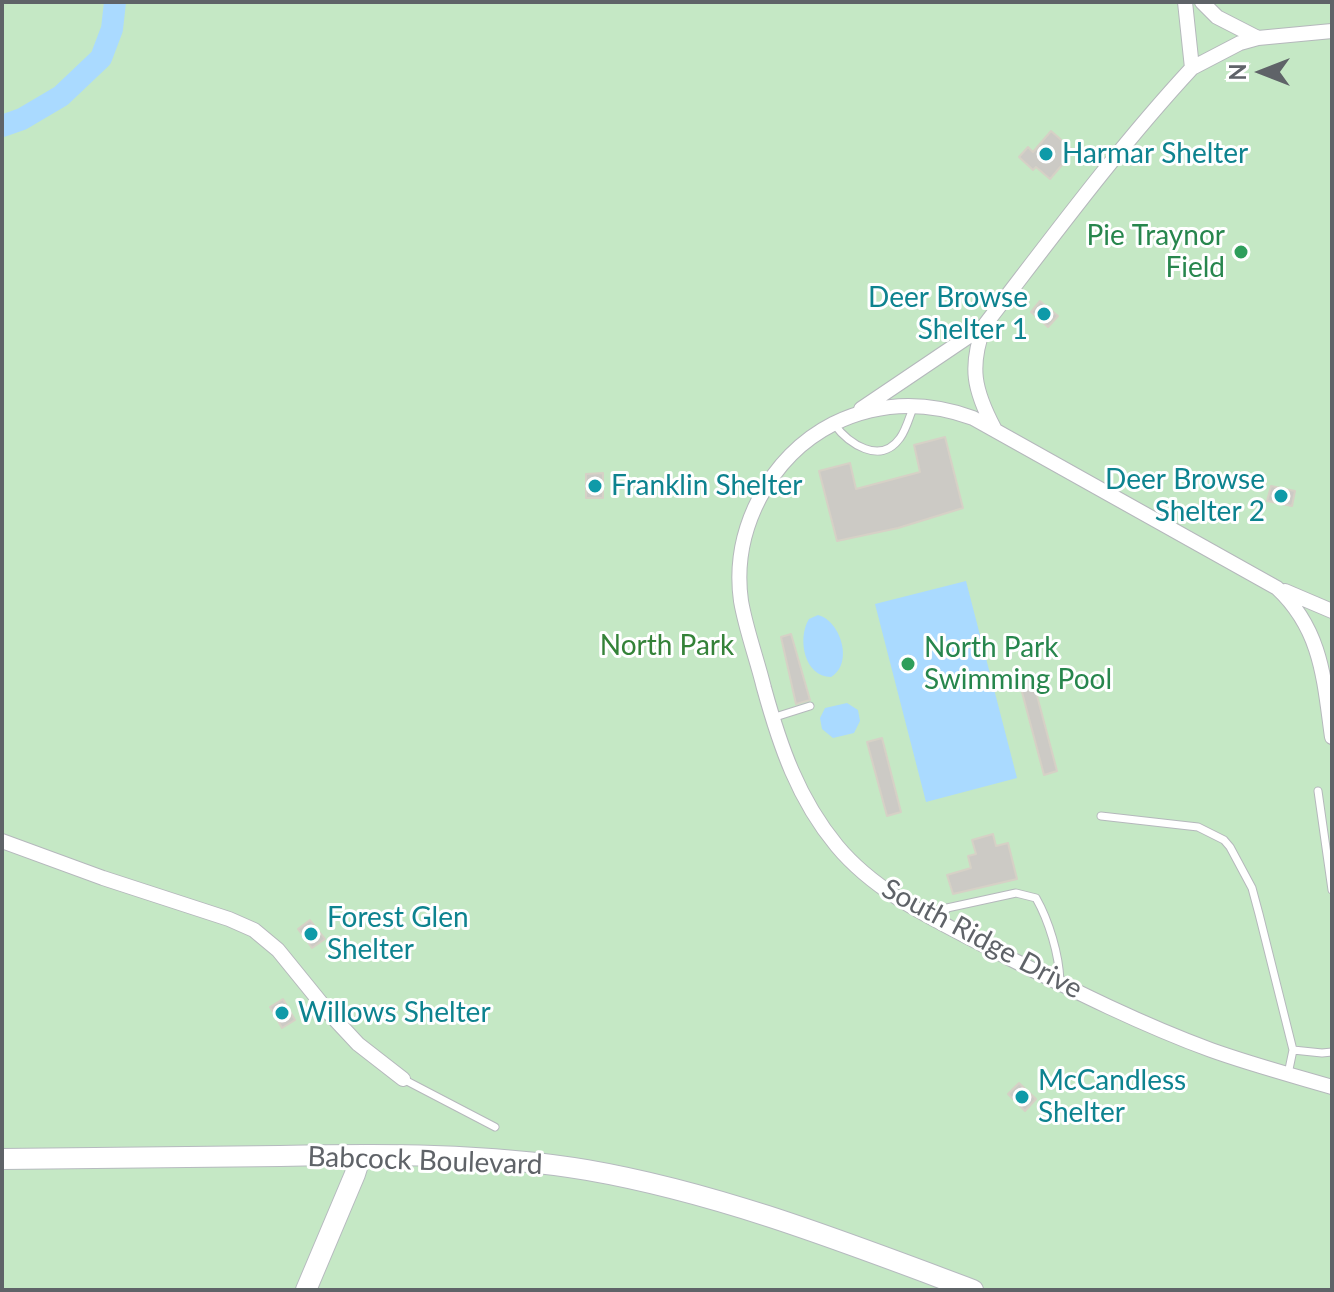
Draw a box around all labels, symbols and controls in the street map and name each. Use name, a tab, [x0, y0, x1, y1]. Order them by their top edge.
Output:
north arrow	[1222, 32, 1302, 112]
text: N	[1224, 64, 1251, 80]
place label: Harmar Shelter	[1062, 137, 1248, 171]
marker: Harmar Shelter	[1037, 145, 1055, 163]
place label: Pie Traynor Field	[1086, 219, 1225, 285]
marker: Pie Traynor Field	[1232, 243, 1250, 261]
place label: Deer Browse Shelter 1	[868, 281, 1028, 347]
marker: Deer Browse Shelter 1	[1035, 305, 1053, 323]
place label: Deer Browse Shelter 2	[1105, 463, 1265, 529]
place label: Franklin Shelter	[611, 469, 802, 503]
marker: Franklin Shelter	[586, 477, 604, 495]
marker: Deer Browse Shelter 2	[1272, 487, 1290, 505]
park label: North Park	[600, 629, 734, 663]
place label: North Park Swimming Pool	[924, 631, 1112, 697]
marker: North Park Swimming Pool	[899, 655, 917, 673]
street label: South Ridge Drive	[876, 872, 1088, 1006]
place label: Forest Glen Shelter	[327, 901, 469, 967]
marker: Forest Glen Shelter	[302, 925, 320, 943]
place label: Willows Shelter	[298, 996, 491, 1030]
marker: Willows Shelter	[273, 1004, 291, 1022]
place label: McCandless Shelter	[1038, 1064, 1186, 1130]
marker: McCandless Shelter	[1013, 1088, 1031, 1106]
street label: Babcock Boulevard	[307, 1140, 543, 1182]

